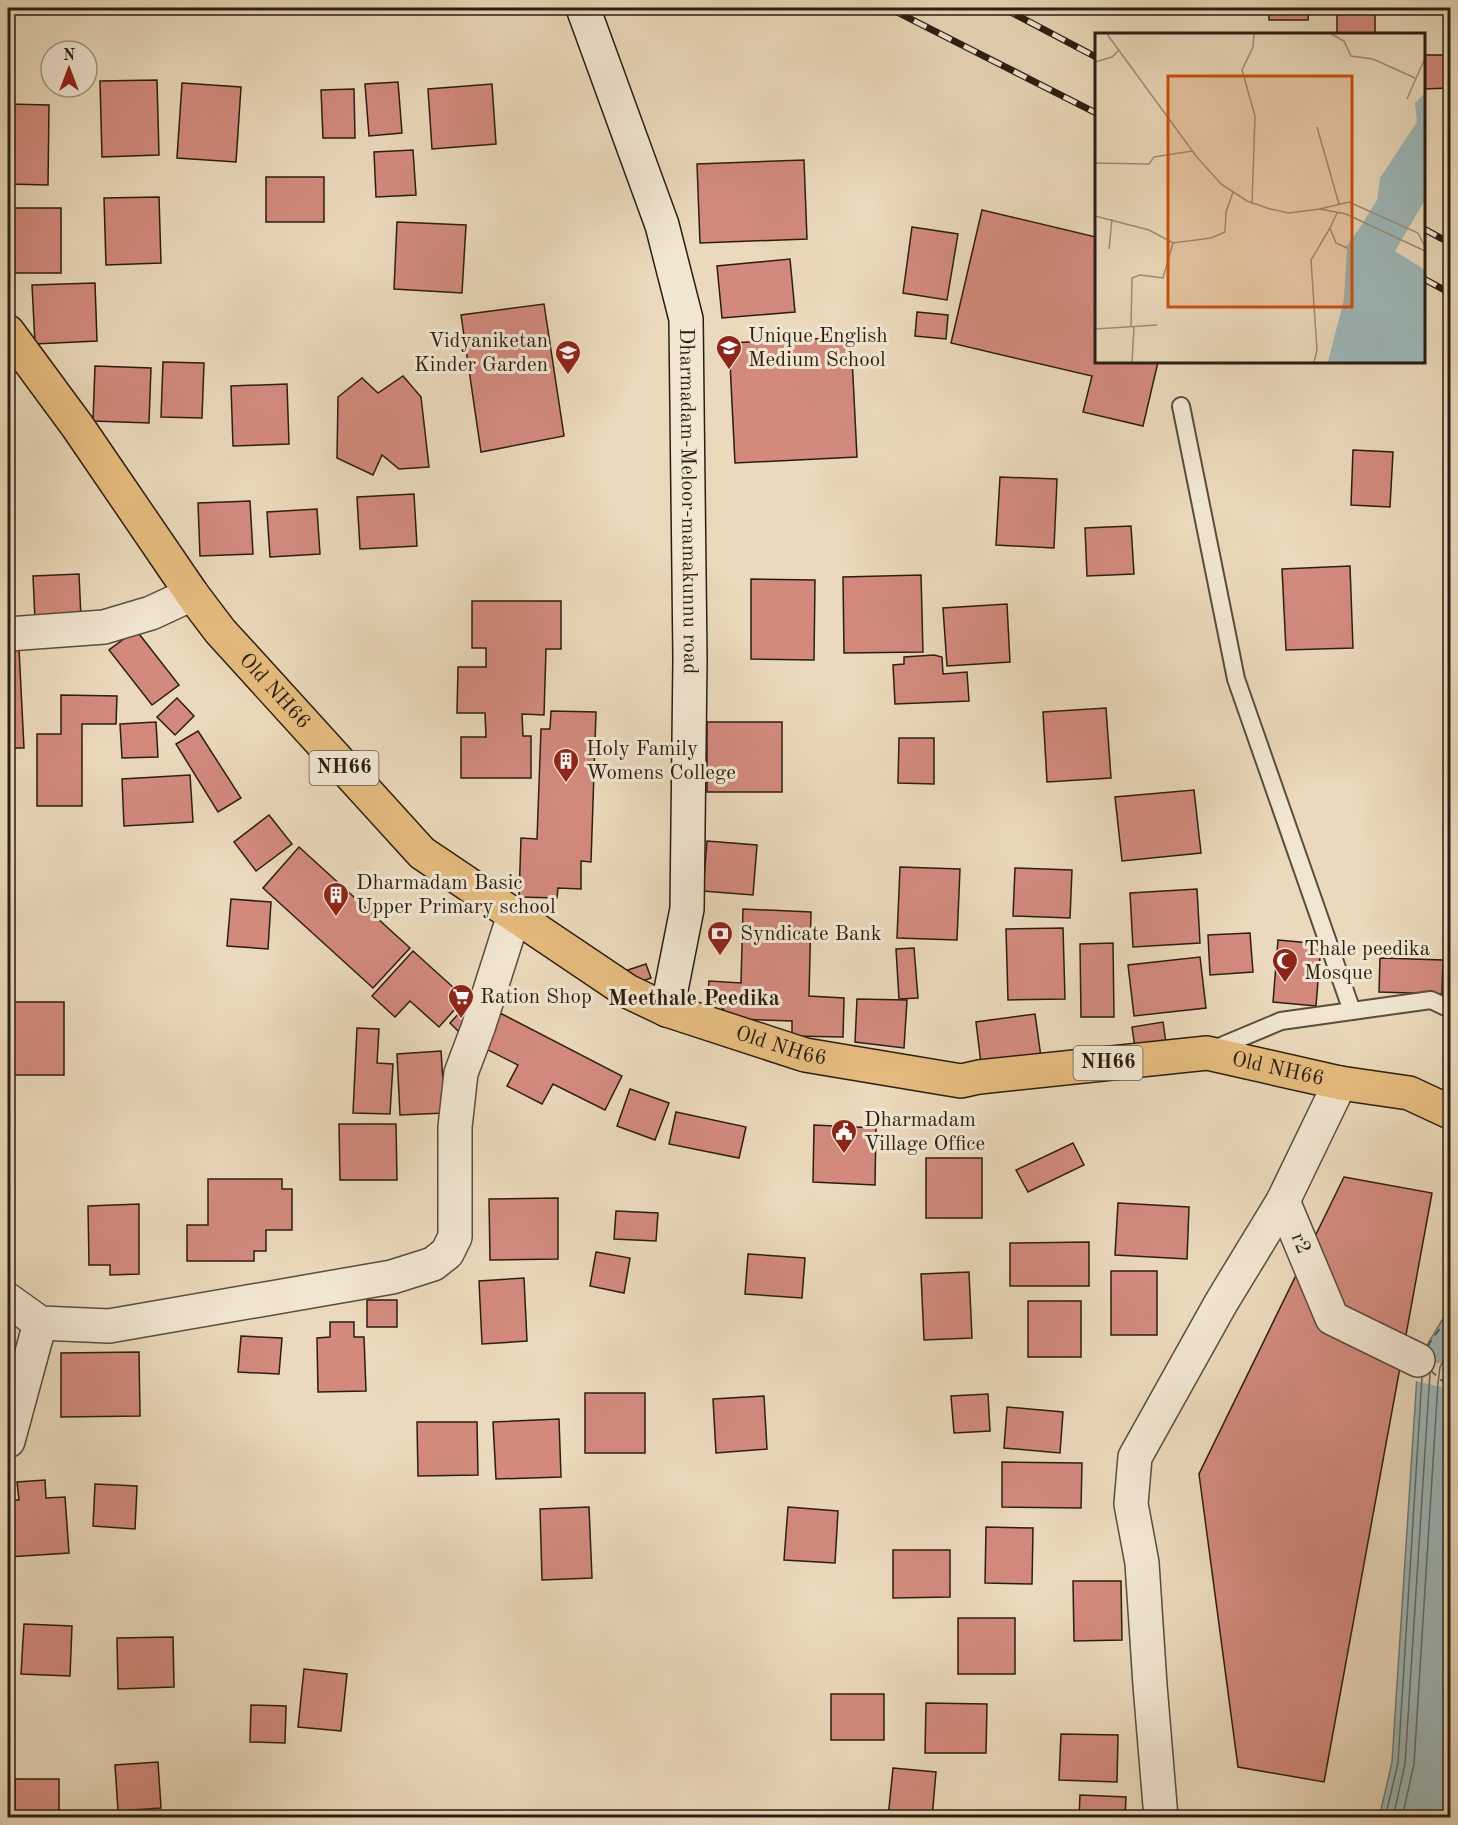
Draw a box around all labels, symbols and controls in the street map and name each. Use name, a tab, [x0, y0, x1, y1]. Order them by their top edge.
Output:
inset map	[1095, 33, 1425, 363]
north arrow	[39, 39, 99, 99]
text: N	[63, 48, 76, 64]
place label: Unique English Medium School	[748, 326, 888, 371]
street label: Dharmadam-Meloor-mamakunnu road	[676, 328, 701, 674]
place label: Vidyaniketan Kinder Garden	[414, 331, 548, 376]
school or university icon: Unique English Medium School	[714, 333, 744, 371]
school or university icon: Vidyaniketan Kinder Garden	[553, 338, 583, 376]
street label: Old NH66	[235, 649, 314, 733]
place label: Holy Family Womens College	[586, 739, 736, 784]
building icon: Holy Family Womens College	[551, 746, 581, 784]
road number: NH66	[310, 751, 378, 785]
place label: Dharmadam Basic Upper Primary school	[356, 873, 556, 918]
building icon: Dharmadam Basic Upper Primary school	[321, 880, 351, 918]
bank icon: Syndicate Bank	[705, 919, 735, 957]
place label: Syndicate Bank	[740, 924, 882, 945]
place label: Thale peedika Mosque	[1304, 939, 1430, 984]
mosque icon: Thale peedika Mosque	[1270, 946, 1300, 984]
supermarket icon: Ration Shop	[446, 982, 476, 1020]
place label: Ration Shop	[480, 987, 592, 1008]
district label: Meethale Peedika	[608, 988, 780, 1010]
street label: Old NH66	[733, 1023, 828, 1069]
road number: NH66	[1074, 1046, 1142, 1080]
street label: Old NH66	[1230, 1048, 1326, 1090]
place label: Dharmadam Village Office	[864, 1110, 985, 1155]
public building icon: Dharmadam Village Office	[829, 1117, 859, 1155]
street label: r2	[1287, 1230, 1314, 1257]

